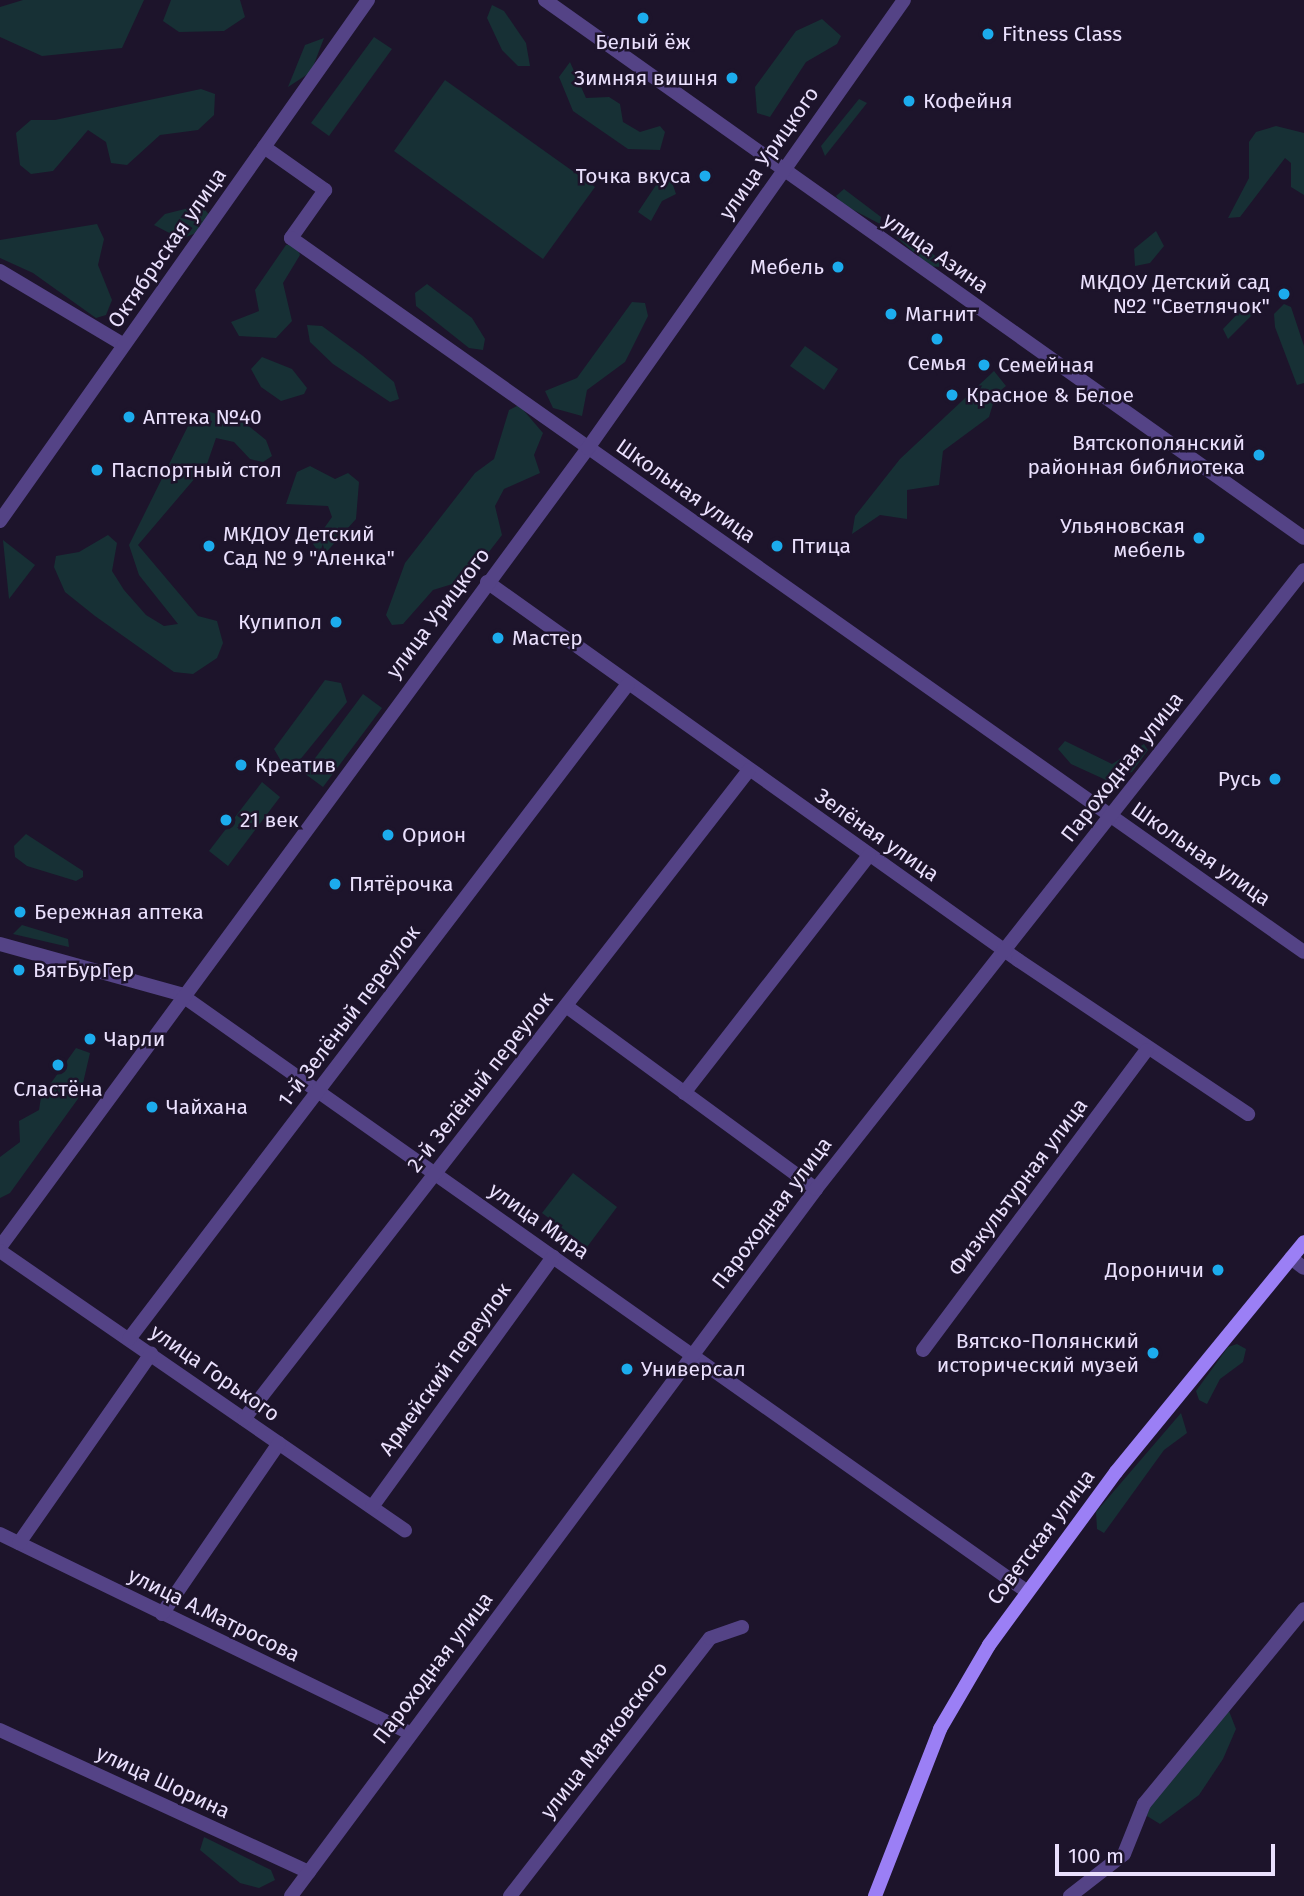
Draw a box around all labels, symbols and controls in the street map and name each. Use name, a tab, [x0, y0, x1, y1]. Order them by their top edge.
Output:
marker: Белый ёж	[635, 10, 651, 26]
place label: Fitness Class	[1002, 21, 1122, 47]
marker: Fitness Class	[980, 26, 996, 42]
place label: Белый ёж	[595, 29, 691, 55]
place label: Зимняя вишня	[574, 65, 718, 91]
marker: Зимняя вишня	[724, 70, 740, 86]
street label: улица Урицкого	[714, 82, 824, 224]
place label: Кофейня	[923, 88, 1013, 114]
marker: Кофейня	[901, 93, 917, 109]
street label: Октябрьская улица	[102, 163, 232, 333]
place label: Точка вкуса	[576, 163, 691, 189]
marker: Точка вкуса	[697, 168, 713, 184]
street label: улица Азина	[878, 207, 994, 299]
place label: Мебель	[750, 254, 824, 280]
marker: Мебель	[830, 259, 846, 275]
place label: МКДОУ Детский сад №2 "Светлячок"	[1080, 269, 1270, 319]
marker: МКДОУ Детский сад №2 "Светлячок"	[1276, 286, 1292, 302]
place label: Магнит	[905, 301, 976, 327]
marker: Магнит	[883, 306, 899, 322]
marker: Семья	[929, 331, 945, 347]
place label: Семья	[907, 350, 967, 376]
place label: Семейная	[998, 352, 1094, 378]
marker: Семейная	[976, 357, 992, 373]
place label: Красное & Белое	[966, 382, 1134, 408]
marker: Красное & Белое	[944, 387, 960, 403]
place label: Аптека №40	[143, 404, 262, 430]
marker: Аптека №40	[121, 409, 137, 425]
place label: Вятскополянский районная библиотека	[1027, 430, 1245, 480]
street label: Школьная улица	[611, 433, 761, 549]
marker: Вятскополянский районная библиотека	[1251, 447, 1267, 463]
place label: Паспортный стол	[111, 457, 282, 483]
marker: Паспортный стол	[89, 462, 105, 478]
place label: Ульяновская мебель	[1060, 513, 1185, 563]
place label: МКДОУ Детский Сад № 9 "Аленка"	[223, 521, 395, 571]
marker: Ульяновская мебель	[1191, 530, 1207, 546]
place label: Птица	[791, 533, 851, 559]
marker: МКДОУ Детский Сад № 9 "Аленка"	[201, 538, 217, 554]
marker: Птица	[769, 538, 785, 554]
street label: улица Урицкого	[381, 543, 495, 683]
place label: Купипол	[238, 609, 322, 635]
marker: Купипол	[328, 614, 344, 630]
place label: Мастер	[512, 625, 583, 651]
marker: Мастер	[490, 630, 506, 646]
street label: Пароходная улица	[1056, 687, 1188, 847]
place label: Креатив	[255, 752, 336, 778]
marker: Креатив	[233, 757, 249, 773]
place label: Русь	[1218, 766, 1261, 792]
marker: Русь	[1267, 771, 1283, 787]
street label: Зелёная улица	[810, 783, 944, 887]
street label: Школьная улица	[1126, 796, 1276, 912]
place label: 21 век	[240, 807, 299, 833]
marker: 21 век	[218, 812, 234, 828]
place label: Орион	[402, 822, 466, 848]
marker: Орион	[380, 827, 396, 843]
place label: Пятёрочка	[349, 871, 453, 897]
marker: Пятёрочка	[327, 876, 343, 892]
place label: Бережная аптека	[34, 899, 204, 925]
marker: Бережная аптека	[12, 904, 28, 920]
street label: 1-й Зелёный переулок	[273, 920, 425, 1112]
place label: ВятБурГер	[33, 957, 134, 983]
marker: ВятБурГер	[11, 962, 27, 978]
street label: 2-й Зелёный переулок	[402, 987, 558, 1177]
place label: Чарли	[104, 1026, 165, 1052]
marker: Чарли	[82, 1031, 98, 1047]
marker: Сластёна	[50, 1057, 66, 1073]
place label: Сластёна	[13, 1076, 103, 1102]
street label: Физкультурная улица	[943, 1093, 1093, 1281]
place label: Чайхана	[166, 1094, 248, 1120]
marker: Чайхана	[144, 1099, 160, 1115]
street label: Пароходная улица	[707, 1132, 837, 1294]
street label: улица Мира	[484, 1177, 594, 1265]
place label: Дороничи	[1105, 1257, 1204, 1283]
marker: Дороничи	[1210, 1262, 1226, 1278]
street label: Армейский переулок	[374, 1278, 516, 1460]
street label: улица Горького	[146, 1319, 284, 1427]
place label: Вятско-Полянский исторический музей	[937, 1328, 1139, 1378]
marker: Вятско-Полянский исторический музей	[1145, 1345, 1161, 1361]
place label: Универсал	[641, 1356, 746, 1382]
marker: Универсал	[619, 1361, 635, 1377]
street label: Советская улица	[982, 1464, 1100, 1610]
street label: улица А.Матросова	[124, 1563, 304, 1667]
street label: Пароходная улица	[368, 1587, 498, 1749]
street label: улица Маяковского	[535, 1657, 673, 1823]
street label: улица Шорина	[92, 1740, 234, 1824]
scale bar	[1059, 1829, 1280, 1873]
text: 100 m	[1068, 1843, 1124, 1869]

